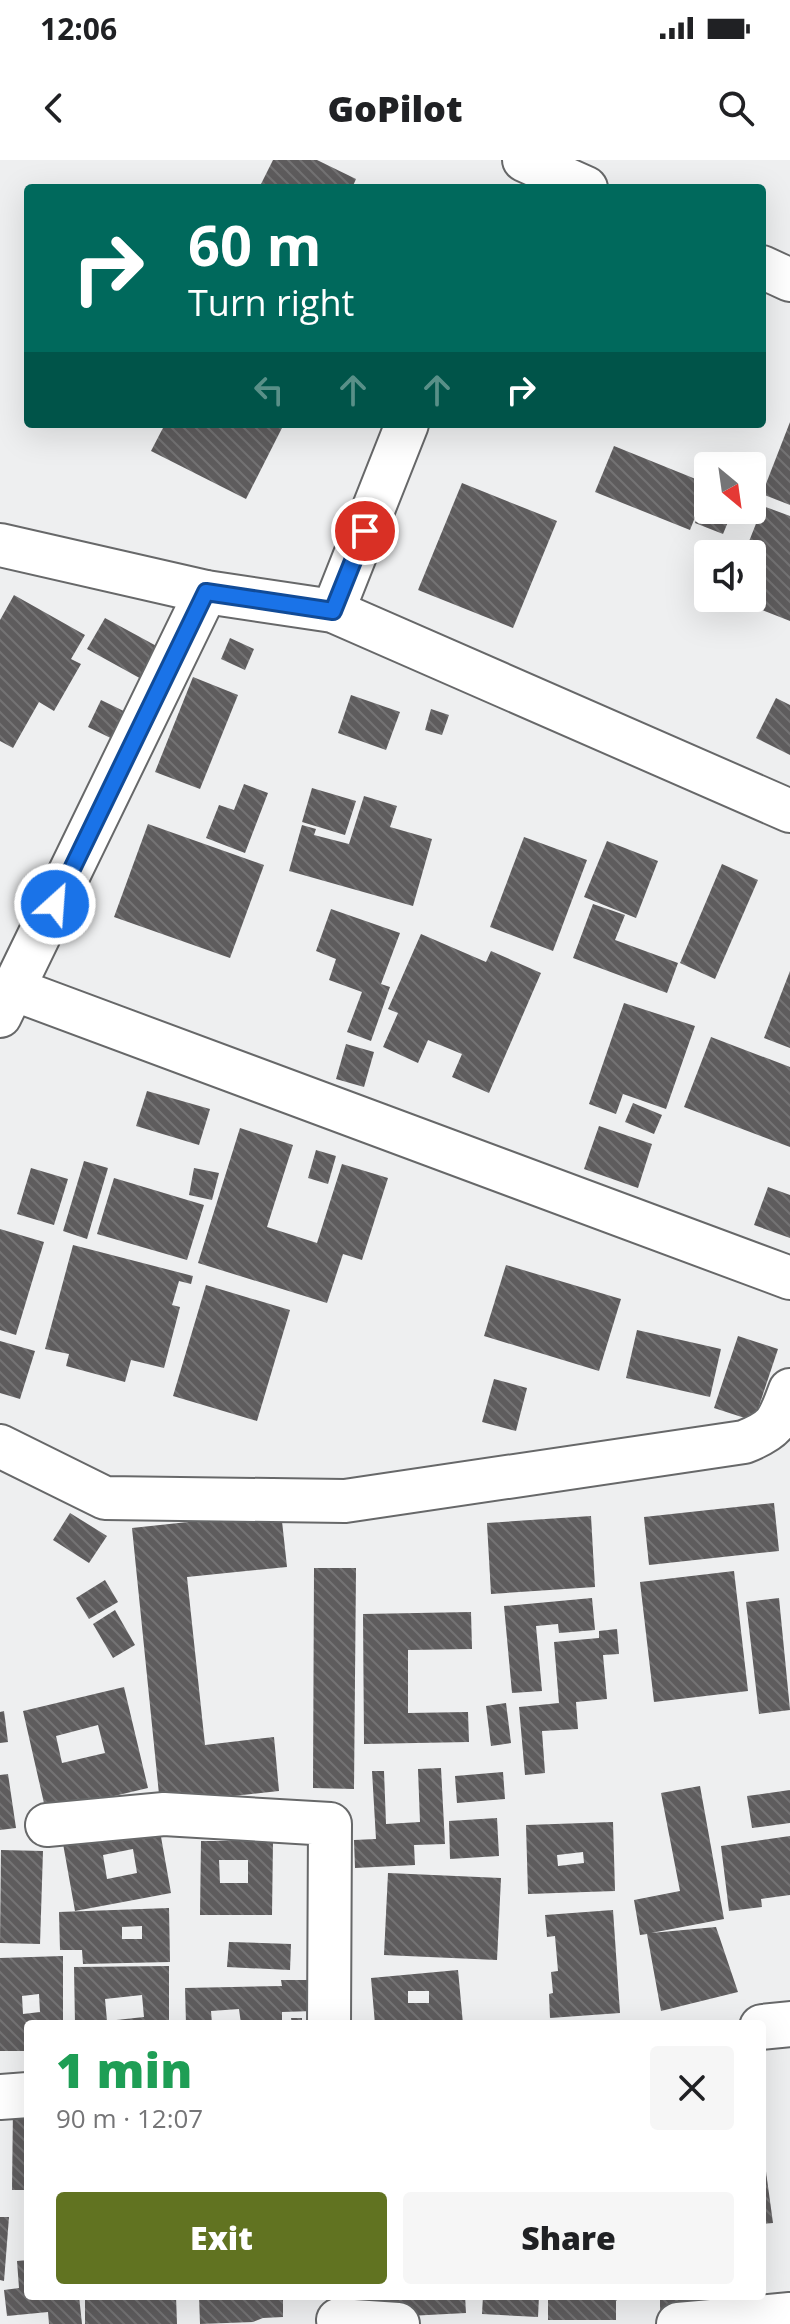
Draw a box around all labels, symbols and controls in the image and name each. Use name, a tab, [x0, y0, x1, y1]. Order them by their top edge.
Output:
text: 12:06	[40, 8, 117, 49]
text: GoPilot	[327, 84, 463, 133]
icon: back	[32, 86, 76, 130]
icon: search	[714, 86, 758, 130]
text: 60 m	[188, 206, 322, 282]
icon: right	[56, 216, 160, 320]
text: Turn right	[188, 278, 354, 327]
icon: left	[247, 368, 291, 412]
icon: ahead	[331, 368, 375, 412]
icon: ahead	[415, 368, 459, 412]
icon: right	[499, 368, 543, 412]
north arrow	[694, 452, 766, 524]
map controls	[694, 452, 766, 612]
pin	[331, 497, 399, 565]
icon: arrive	[343, 509, 387, 553]
button: sound	[694, 540, 766, 612]
position arrow	[13, 862, 97, 946]
text: 1 min	[56, 2037, 192, 2102]
button: close	[650, 2046, 734, 2130]
text: 90 m · 12:07	[56, 2100, 203, 2136]
button: Exit	[56, 2192, 387, 2284]
button: Share	[403, 2192, 734, 2284]

